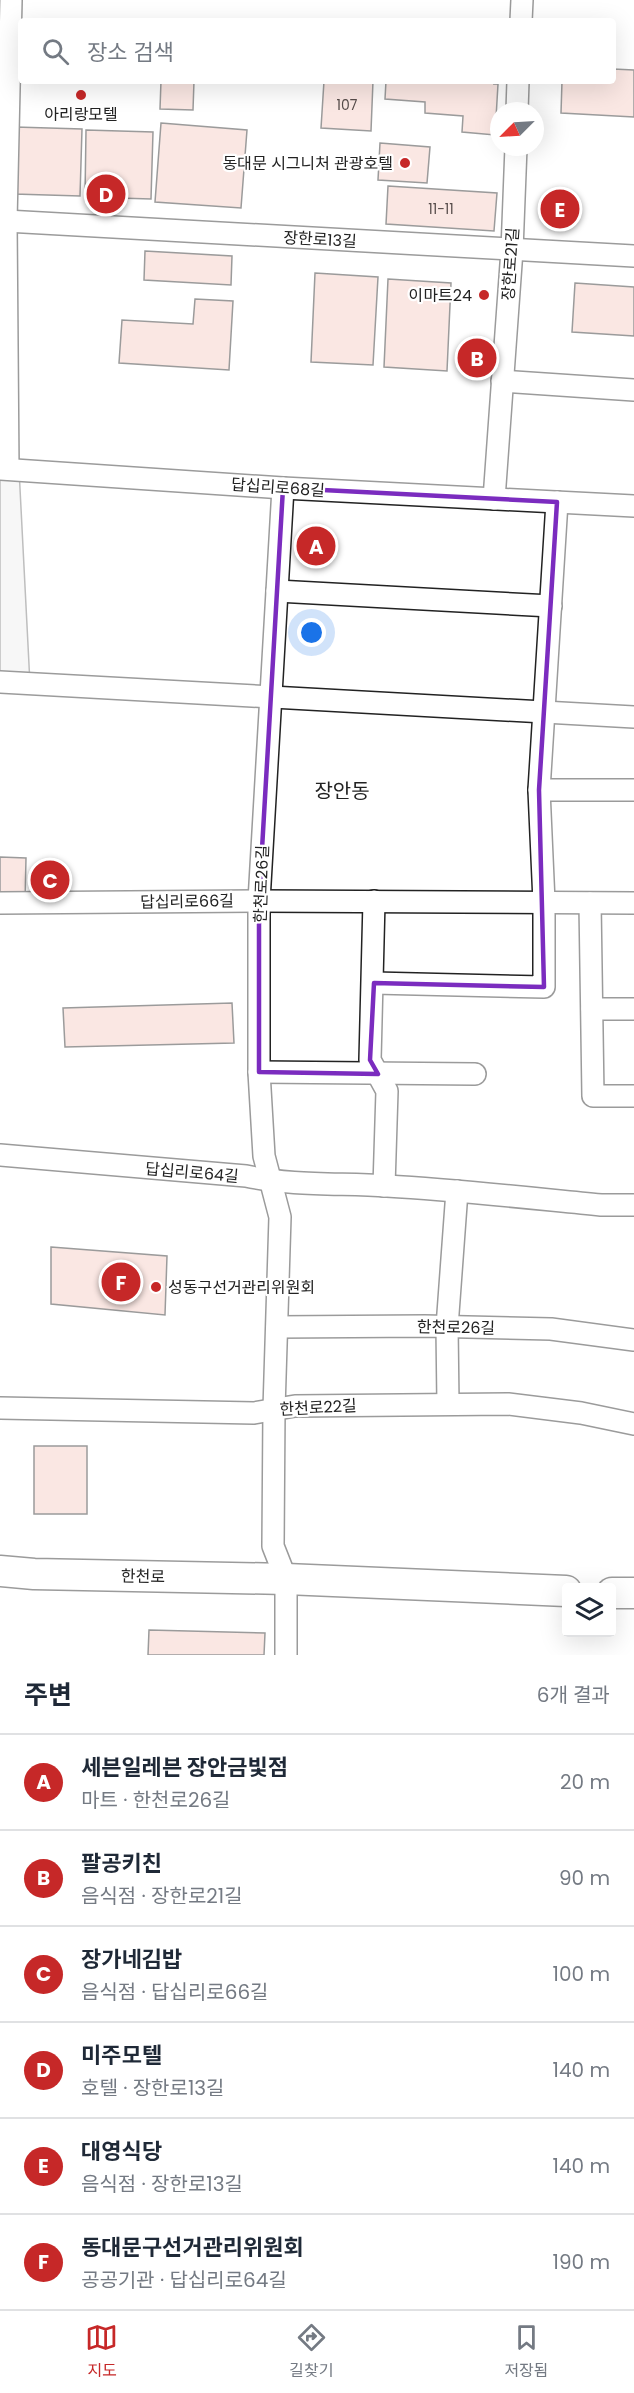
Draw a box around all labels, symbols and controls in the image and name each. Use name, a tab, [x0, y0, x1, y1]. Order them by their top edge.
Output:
search box	[18, 18, 616, 84]
icon: search	[39, 35, 72, 68]
text: 장소 검색	[87, 37, 174, 68]
marker: 아리랑모텔	[74, 88, 88, 102]
house number: 107	[337, 95, 358, 115]
north arrow	[490, 102, 544, 156]
place label: 아리랑모텔	[44, 103, 118, 126]
place label: 동대문 시그니처 관광호텔	[223, 152, 393, 175]
marker: 동대문 시그니처 관광호텔	[398, 156, 412, 170]
pin: D	[86, 172, 126, 216]
pin: E	[540, 186, 580, 232]
house number: 11-11	[428, 199, 454, 219]
street label: 장한로13길	[283, 226, 357, 253]
street label: 장한로21길	[496, 227, 525, 301]
place label: 이마트24	[409, 284, 472, 307]
marker: 이마트24	[477, 288, 491, 302]
pin: B	[458, 336, 496, 380]
street label: 답십리로68길	[230, 473, 326, 502]
pin: A	[296, 524, 336, 568]
your location	[297, 618, 326, 647]
district label: 장안동	[314, 777, 370, 805]
street label: 한천로26길	[249, 845, 274, 924]
pin: C	[31, 858, 70, 902]
street label: 답십리로66길	[140, 889, 234, 914]
street label: 답십리로64길	[144, 1157, 240, 1188]
pin: F	[102, 1260, 140, 1304]
place label: 성동구선거관리위원회	[168, 1276, 315, 1299]
marker: 성동구선거관리위원회	[149, 1280, 163, 1294]
street label: 한천로26길	[417, 1315, 495, 1340]
street label: 한천로22길	[279, 1394, 357, 1421]
street label: 한천로	[121, 1565, 166, 1588]
map controls	[562, 1583, 616, 1637]
button: layers	[562, 1583, 616, 1637]
text: 주변	[24, 1677, 72, 1713]
text: 6개 결과	[537, 1681, 610, 1709]
text: 세븐일레븐 장안금빛점	[81, 1752, 288, 1783]
text: A	[36, 1768, 51, 1796]
text: 20 m	[560, 1768, 610, 1796]
text: 마트 · 한천로26길	[81, 1786, 231, 1814]
text: 팔공키친	[81, 1848, 162, 1879]
text: B	[37, 1864, 50, 1892]
text: 90 m	[559, 1864, 610, 1892]
text: 음식점 · 장한로21길	[81, 1882, 243, 1910]
text: 장가네김밥	[81, 1944, 182, 1975]
text: C	[36, 1960, 51, 1988]
text: 100 m	[553, 1960, 610, 1988]
text: 음식점 · 답십리로66길	[81, 1978, 269, 2006]
text: 미주모텔	[81, 2040, 162, 2071]
text: D	[36, 2056, 51, 2084]
text: 140 m	[553, 2056, 610, 2084]
text: 호텔 · 장한로13길	[81, 2074, 225, 2102]
text: 대영식당	[81, 2136, 162, 2167]
text: E	[38, 2152, 49, 2180]
text: 140 m	[553, 2152, 610, 2180]
text: 음식점 · 장한로13길	[81, 2170, 243, 2198]
text: 동대문구선거관리위원회	[81, 2232, 304, 2263]
text: F	[38, 2248, 49, 2276]
text: 190 m	[553, 2248, 610, 2276]
text: 공공기관 · 답십리로64길	[81, 2266, 287, 2294]
tab: 지도	[85, 2321, 118, 2383]
tab: 길찾기	[289, 2321, 333, 2383]
tab: 저장됨	[504, 2321, 549, 2383]

